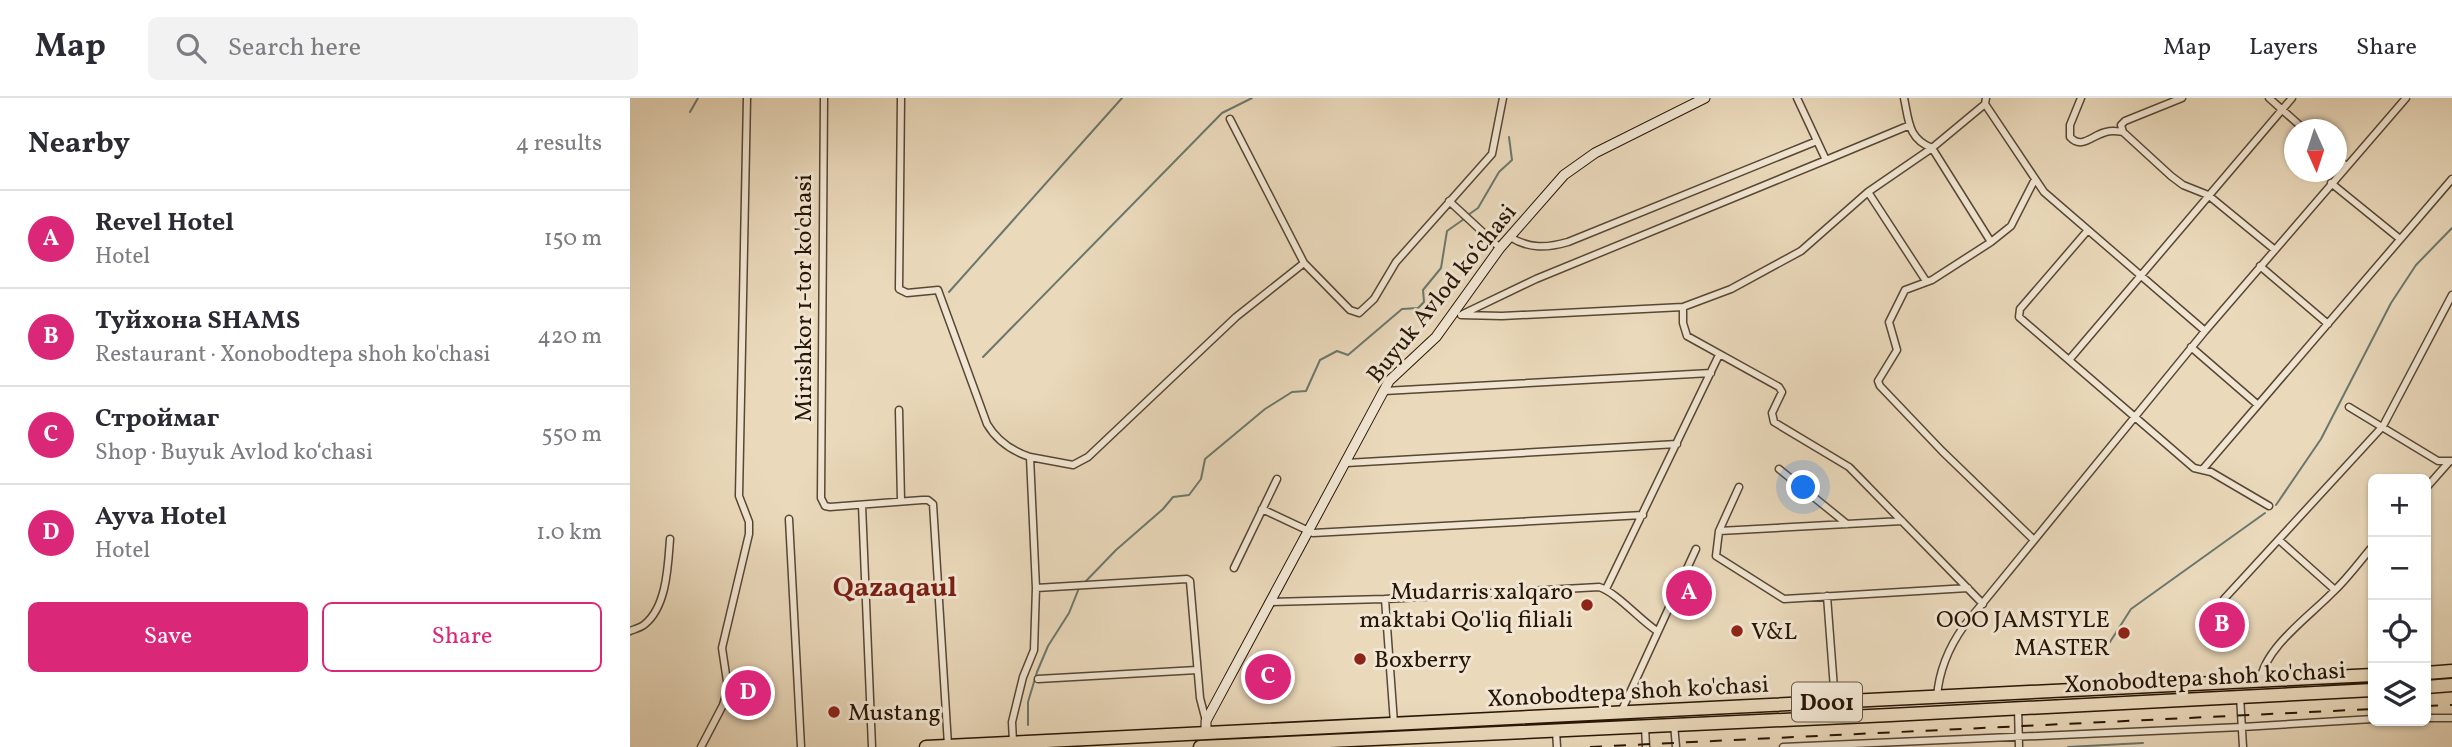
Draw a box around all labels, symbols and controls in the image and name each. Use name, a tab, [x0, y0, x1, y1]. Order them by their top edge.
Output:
search box	[148, 17, 638, 80]
text: Map	[35, 25, 106, 71]
icon: search	[172, 29, 210, 67]
text: Search here	[228, 30, 361, 66]
text: Map	[2163, 31, 2211, 65]
text: Layers	[2249, 31, 2318, 65]
text: Share	[2356, 31, 2417, 65]
north arrow	[2284, 119, 2347, 182]
text: Nearby	[28, 123, 130, 165]
text: 4 results	[516, 128, 602, 160]
street label: Mirishkor 1-tor ko'chasi	[788, 174, 822, 422]
street label: Buyuk Avlod koʻchasi	[1360, 197, 1525, 391]
text: Revel Hotel	[95, 205, 234, 241]
text: A	[43, 223, 59, 255]
text: 150 m	[544, 223, 602, 255]
text: Hotel	[95, 241, 150, 273]
text: Туйхона SHAMS	[95, 303, 300, 339]
text: B	[43, 321, 59, 353]
text: 420 m	[537, 321, 602, 353]
text: Restaurant · Xonobodtepa shoh ko'chasi	[95, 339, 490, 371]
text: Строймаг	[95, 401, 219, 437]
text: C	[44, 419, 58, 451]
text: 550 m	[542, 419, 602, 451]
text: Shop · Buyuk Avlod koʻchasi	[95, 437, 373, 469]
your location	[1786, 470, 1820, 504]
map controls	[2368, 474, 2431, 726]
button: +	[2368, 474, 2431, 537]
text: Ayva Hotel	[95, 499, 227, 535]
text: D	[43, 517, 59, 549]
text: 1.0 km	[536, 517, 602, 549]
text: Hotel	[95, 535, 150, 567]
button: −	[2368, 537, 2431, 600]
pin: A	[1666, 567, 1712, 619]
district label: Qazaqaul	[833, 569, 957, 608]
place label: Mudarris xalqaro maktabi Qo'liq filiali	[1359, 576, 1573, 638]
marker: Mudarris xalqaro maktabi Qo'liq filiali	[1579, 597, 1595, 613]
pin: B	[2199, 599, 2245, 651]
button: locate	[2368, 600, 2431, 663]
button: Save	[28, 602, 308, 672]
button: Share	[322, 602, 602, 672]
place label: OOO JAMSTYLE MASTER	[1936, 604, 2110, 666]
place label: V&L	[1751, 616, 1797, 650]
marker: V&L	[1729, 623, 1745, 639]
marker: OOO JAMSTYLE MASTER	[2116, 625, 2132, 641]
place label: Boxberry	[1374, 644, 1471, 678]
pin: C	[1245, 651, 1291, 703]
marker: Boxberry	[1352, 651, 1368, 667]
street label: Xonobodtepa shoh ko'chasi	[2063, 655, 2347, 703]
button: layers	[2368, 663, 2431, 726]
pin: D	[725, 667, 771, 719]
street label: Xonobodtepa shoh ko'chasi	[1486, 669, 1770, 717]
road number: D001	[1792, 682, 1862, 722]
place label: Mustang	[848, 697, 941, 731]
marker: Mustang	[826, 704, 842, 720]

